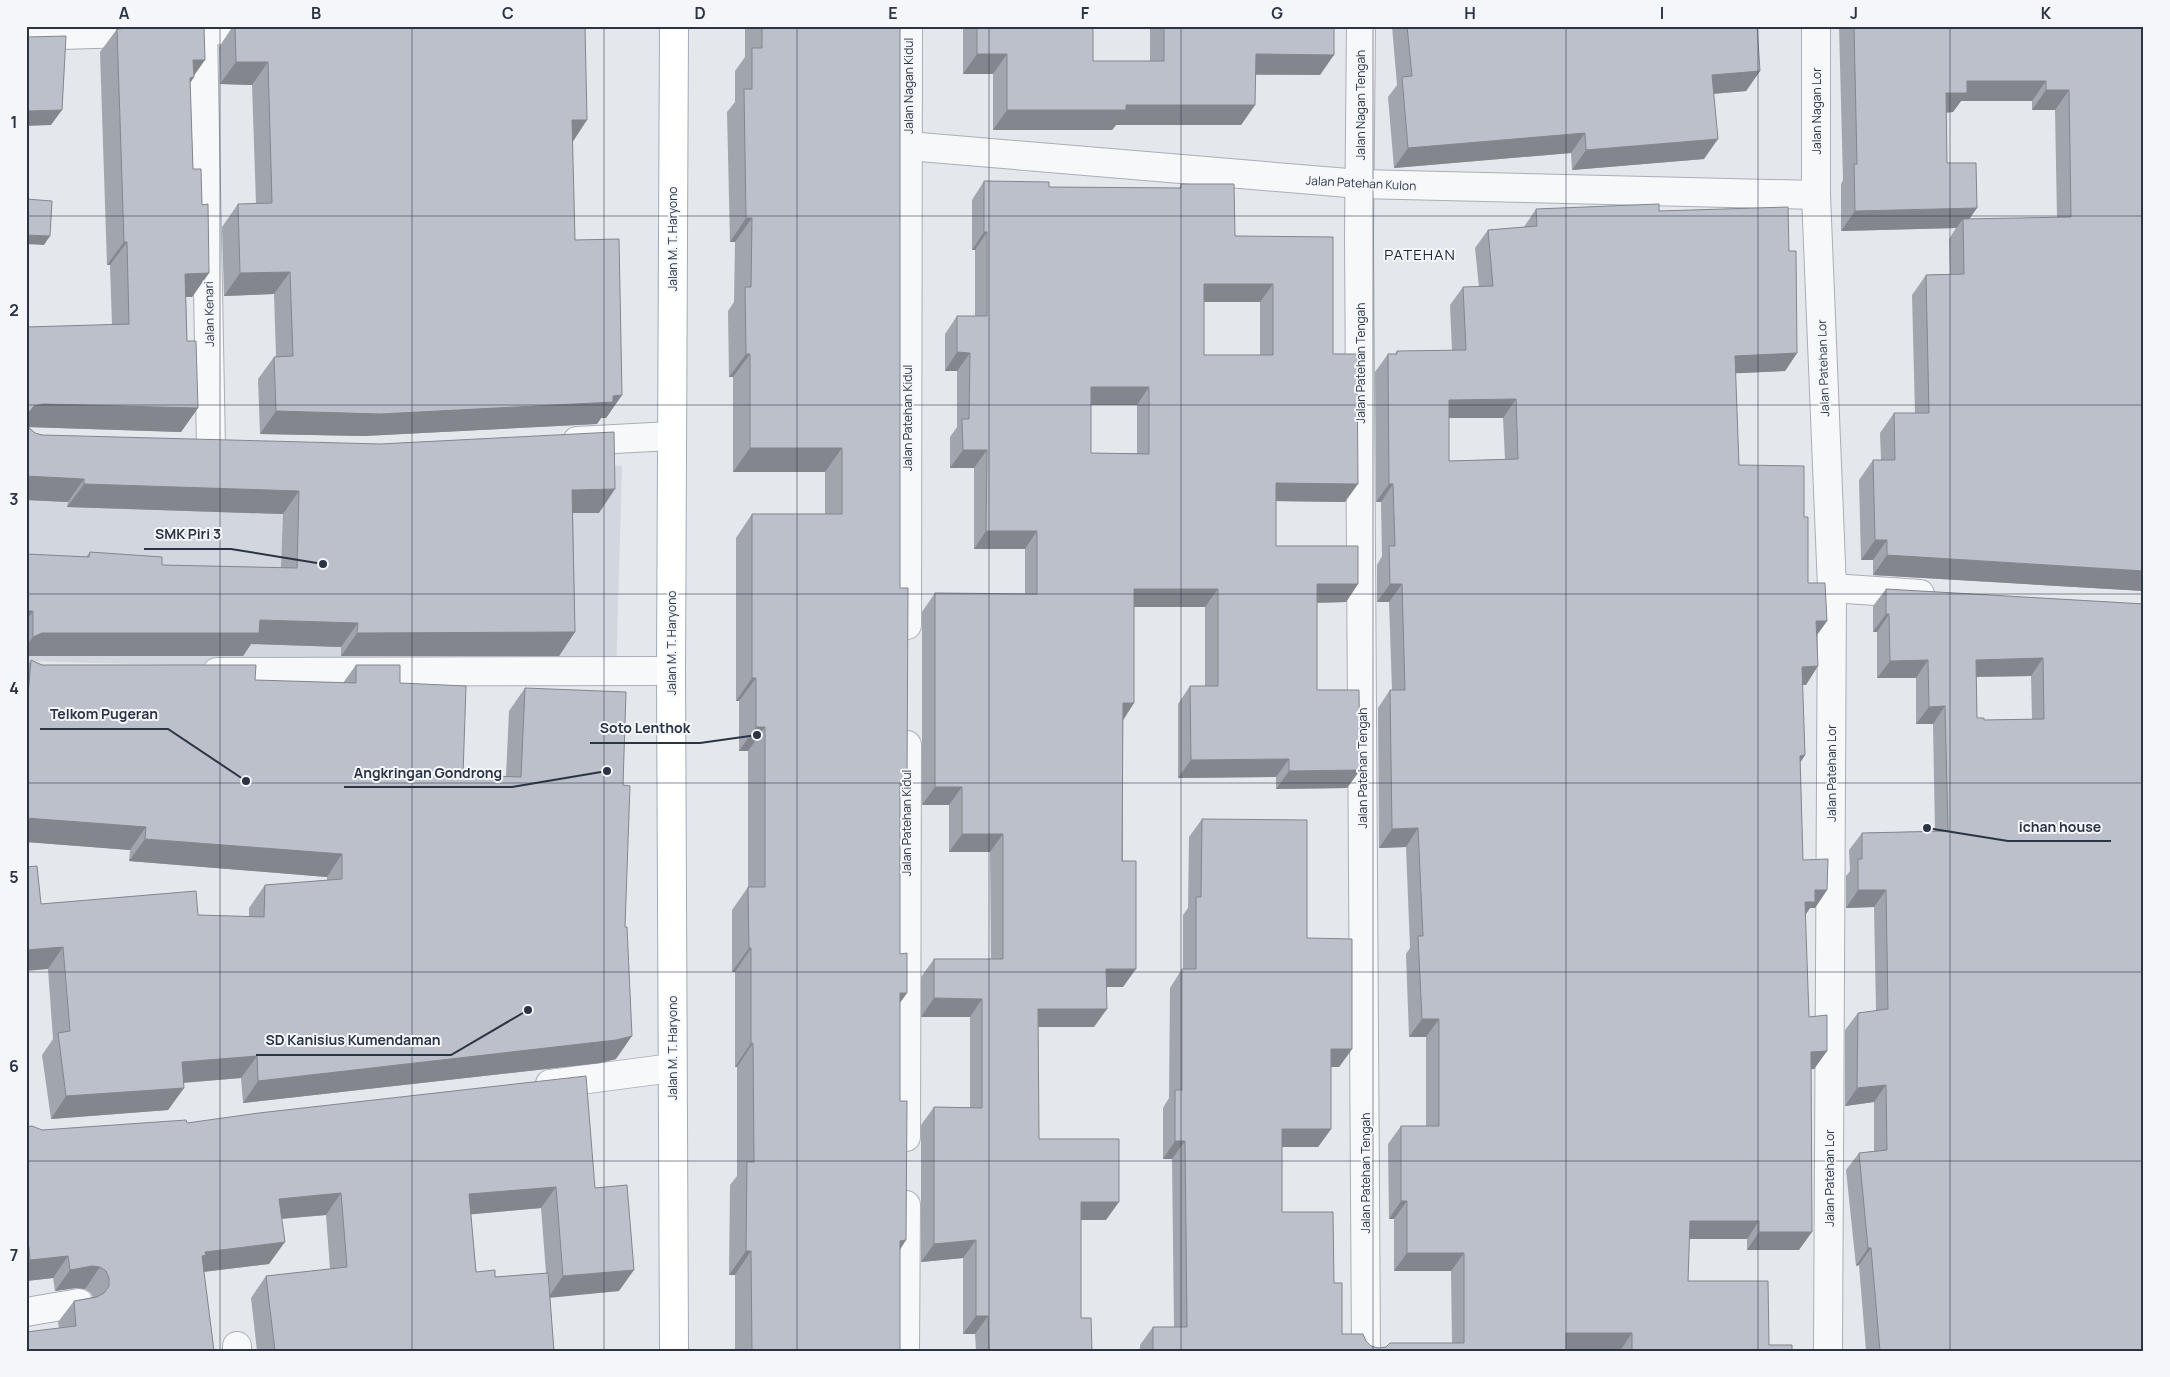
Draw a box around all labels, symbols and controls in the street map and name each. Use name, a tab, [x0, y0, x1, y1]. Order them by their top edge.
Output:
text: A	[119, 2, 130, 24]
text: B	[311, 2, 321, 24]
text: C	[502, 2, 514, 24]
text: D	[694, 2, 706, 24]
text: E	[888, 2, 898, 24]
text: F	[1081, 2, 1090, 24]
text: G	[1271, 2, 1283, 24]
text: H	[1464, 2, 1476, 24]
text: I	[1660, 2, 1664, 24]
text: J	[1850, 2, 1858, 24]
text: K	[2041, 2, 2052, 24]
street label: Jalan Nagan Kidul	[900, 38, 917, 134]
street label: Jalan Nagan Tengah	[1352, 50, 1369, 160]
street label: Jalan Nagan Lor	[1808, 67, 1825, 154]
text: 1	[10, 111, 18, 133]
street label: Jalan Patehan Kulon	[1305, 172, 1417, 194]
street label: Jalan M. T. Haryono	[664, 187, 681, 291]
district label: PATEHAN	[1384, 244, 1456, 265]
street label: Jalan Kenari	[200, 281, 218, 347]
text: 2	[9, 299, 19, 321]
street label: Jalan Patehan Tengah	[1352, 303, 1369, 423]
street label: Jalan Patehan Lor	[1813, 318, 1833, 417]
street label: Jalan Patehan Kidul	[899, 365, 916, 471]
text: 3	[9, 488, 19, 510]
callout: SMK Piri 3	[144, 520, 231, 549]
text: SMK Piri 3	[155, 524, 221, 543]
street label: Jalan M. T. Haryono	[663, 591, 680, 695]
text: 4	[9, 677, 19, 699]
callout: Telkom Pugeran	[40, 700, 168, 729]
text: Telkom Pugeran	[50, 704, 158, 723]
street label: Jalan Patehan Tengah	[1354, 708, 1371, 828]
callout: Soto Lenthok	[590, 714, 700, 743]
text: Soto Lenthok	[600, 718, 691, 737]
street label: Jalan Patehan Lor	[1823, 724, 1840, 822]
callout: Angkringan Gondrong	[344, 758, 512, 787]
text: Angkringan Gondrong	[354, 763, 502, 782]
street label: Jalan Patehan Kidul	[898, 770, 915, 876]
callout: ichan house	[2008, 812, 2111, 841]
text: ichan house	[2019, 817, 2101, 836]
text: 5	[9, 866, 19, 888]
street label: Jalan M. T. Haryono	[664, 996, 681, 1100]
callout: SD Kanisius Kumendaman	[256, 1026, 451, 1055]
text: SD Kanisius Kumendaman	[265, 1030, 441, 1049]
text: 6	[9, 1055, 19, 1077]
street label: Jalan Patehan Tengah	[1357, 1113, 1374, 1233]
street label: Jalan Patehan Lor	[1821, 1129, 1838, 1227]
text: 7	[10, 1244, 18, 1266]

